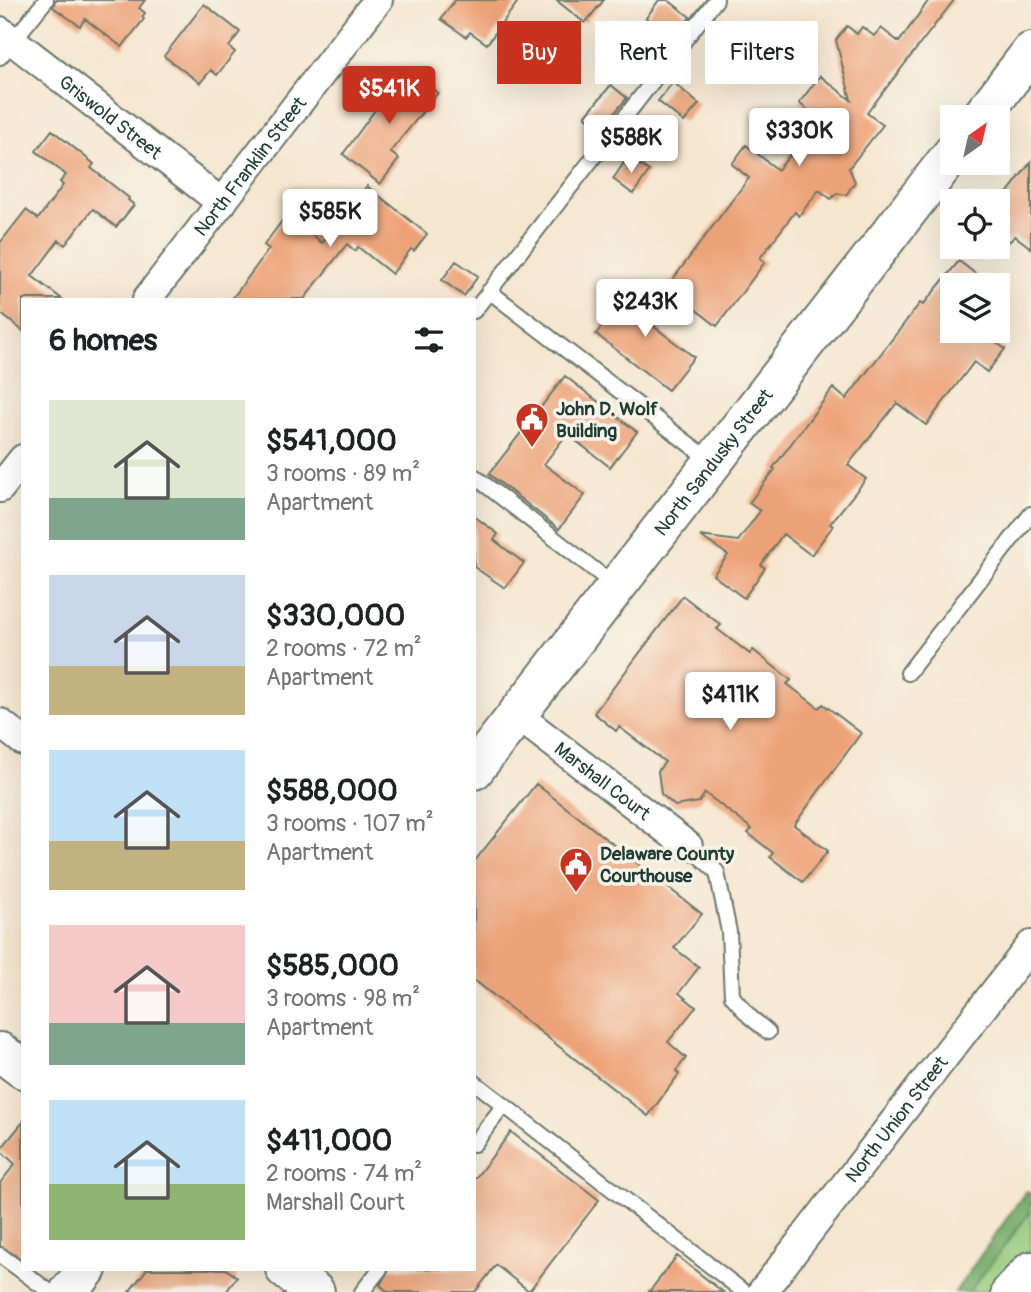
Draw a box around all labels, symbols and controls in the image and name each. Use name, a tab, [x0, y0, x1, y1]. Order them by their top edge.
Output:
chip: Buy	[497, 21, 581, 84]
chip: Rent	[595, 21, 691, 84]
chip: Filters	[705, 21, 818, 84]
pin: $541K	[340, 66, 438, 126]
street label: Griswold Street	[54, 70, 167, 165]
text: $541K	[358, 74, 420, 103]
street label: North Franklin Street	[189, 92, 312, 241]
north arrow	[940, 105, 1010, 175]
map controls	[940, 105, 1010, 343]
pin: $330K	[750, 108, 848, 168]
pin: $588K	[582, 116, 680, 175]
text: $330K	[765, 116, 833, 145]
text: $588K	[600, 123, 662, 152]
button: locate	[940, 189, 1010, 259]
pin: $585K	[281, 190, 379, 249]
text: $585K	[299, 197, 361, 226]
button: layers	[940, 273, 1010, 343]
pin: $243K	[596, 280, 694, 339]
text: $243K	[612, 287, 678, 316]
icon: filters	[410, 321, 448, 359]
text: 6 homes	[49, 322, 157, 359]
street label: North Sandusky Street	[649, 384, 779, 541]
place label: John D. Wolf Building	[556, 397, 658, 443]
public building icon: John D. Wolf Building	[513, 400, 551, 449]
text: $541,000	[266, 422, 397, 459]
icon: home	[105, 428, 189, 512]
text: 3 rooms · 89 m²	[266, 459, 420, 488]
text: Apartment	[266, 488, 373, 517]
text: $330,000	[266, 597, 405, 634]
icon: home	[105, 603, 189, 687]
text: 2 rooms · 72 m²	[266, 634, 422, 663]
text: Apartment	[266, 663, 373, 692]
pin: $411K	[681, 672, 779, 732]
text: $411K	[701, 680, 759, 709]
street label: Marshall Court	[549, 737, 655, 826]
text: $588,000	[266, 772, 398, 809]
icon: home	[105, 778, 189, 862]
text: 3 rooms · 107 m²	[266, 809, 434, 838]
text: Apartment	[266, 838, 373, 867]
place label: Delaware County Courthouse	[600, 842, 735, 888]
public building icon: Delaware County Courthouse	[557, 845, 595, 894]
text: $585,000	[266, 947, 399, 984]
icon: home	[105, 953, 189, 1037]
text: 3 rooms · 98 m²	[266, 984, 420, 1013]
text: Apartment	[266, 1013, 373, 1042]
street label: North Union Street	[840, 1051, 954, 1188]
text: $411,000	[266, 1122, 392, 1159]
icon: home	[105, 1128, 189, 1212]
text: 2 rooms · 74 m²	[266, 1159, 422, 1188]
text: Marshall Court	[266, 1188, 405, 1217]

